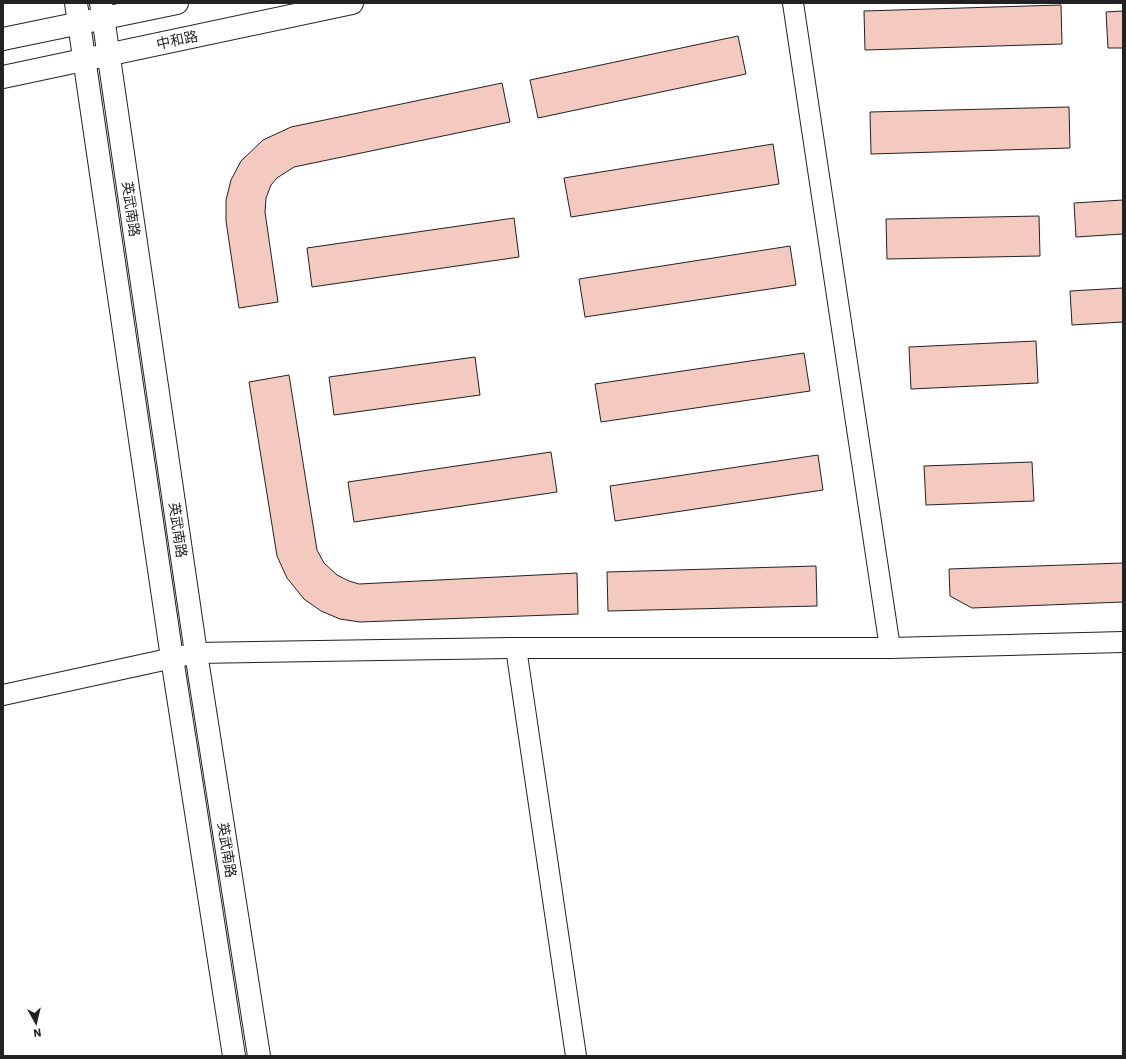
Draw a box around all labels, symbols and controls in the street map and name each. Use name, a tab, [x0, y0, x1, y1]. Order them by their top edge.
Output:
street label: 中和路	[155, 27, 199, 53]
street label: 英武南路	[118, 180, 144, 238]
street label: 英武南路	[165, 501, 191, 559]
street label: 英武南路	[214, 821, 240, 879]
north arrow	[16, 1003, 56, 1043]
text: N	[32, 1025, 42, 1040]

